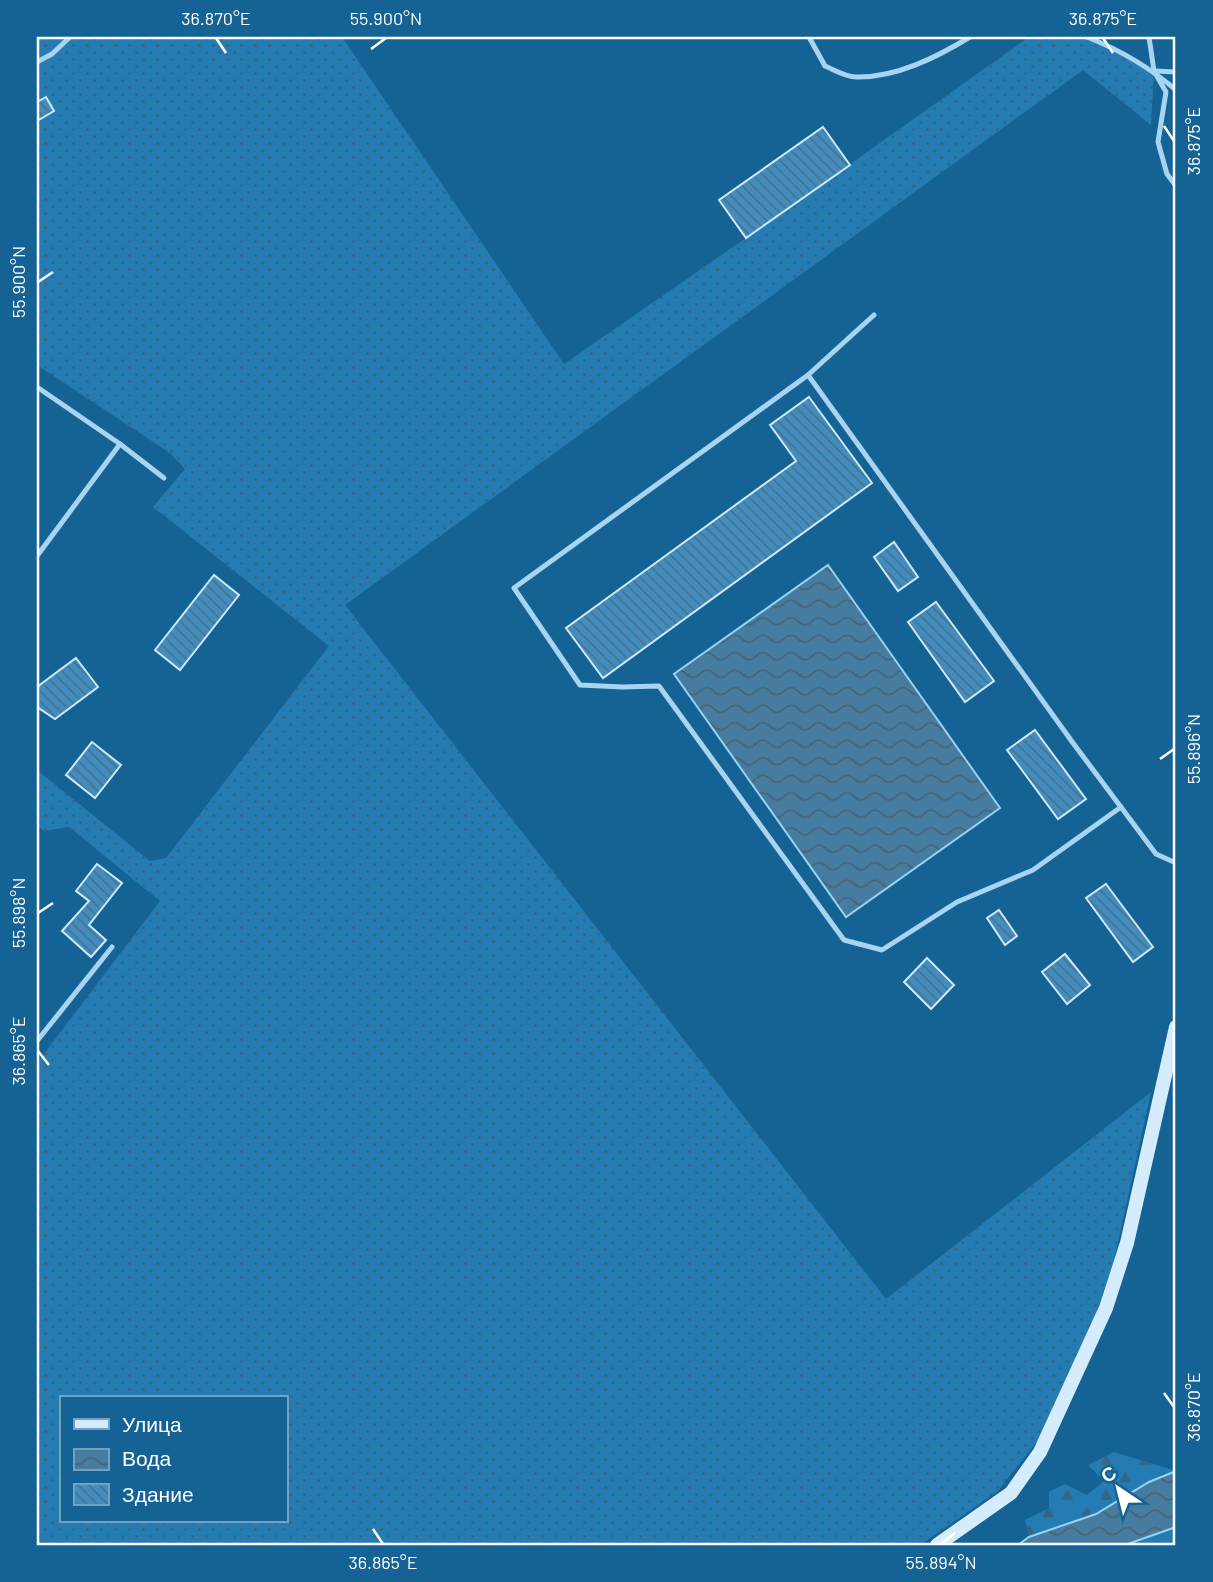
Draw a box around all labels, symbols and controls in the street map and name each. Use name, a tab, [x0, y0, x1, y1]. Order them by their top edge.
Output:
text: 36.870°E	[181, 7, 251, 29]
text: 55.900°N	[350, 7, 422, 29]
text: 36.875°E	[1069, 7, 1137, 29]
text: 36.875°E	[1182, 107, 1204, 175]
text: 55.900°N	[7, 246, 29, 318]
text: 55.896°N	[1182, 714, 1204, 784]
text: 55.898°N	[7, 878, 29, 948]
text: 36.865°E	[7, 1016, 29, 1086]
text: 36.870°E	[1182, 1372, 1204, 1442]
legend	[60, 1396, 287, 1522]
text: Улица	[122, 1411, 182, 1436]
text: Вода	[122, 1445, 171, 1470]
north arrow	[1084, 1452, 1154, 1522]
text: С	[1096, 1460, 1120, 1487]
text: Здание	[122, 1481, 194, 1506]
text: 36.865°E	[348, 1551, 418, 1573]
text: 55.894°N	[905, 1551, 977, 1573]

